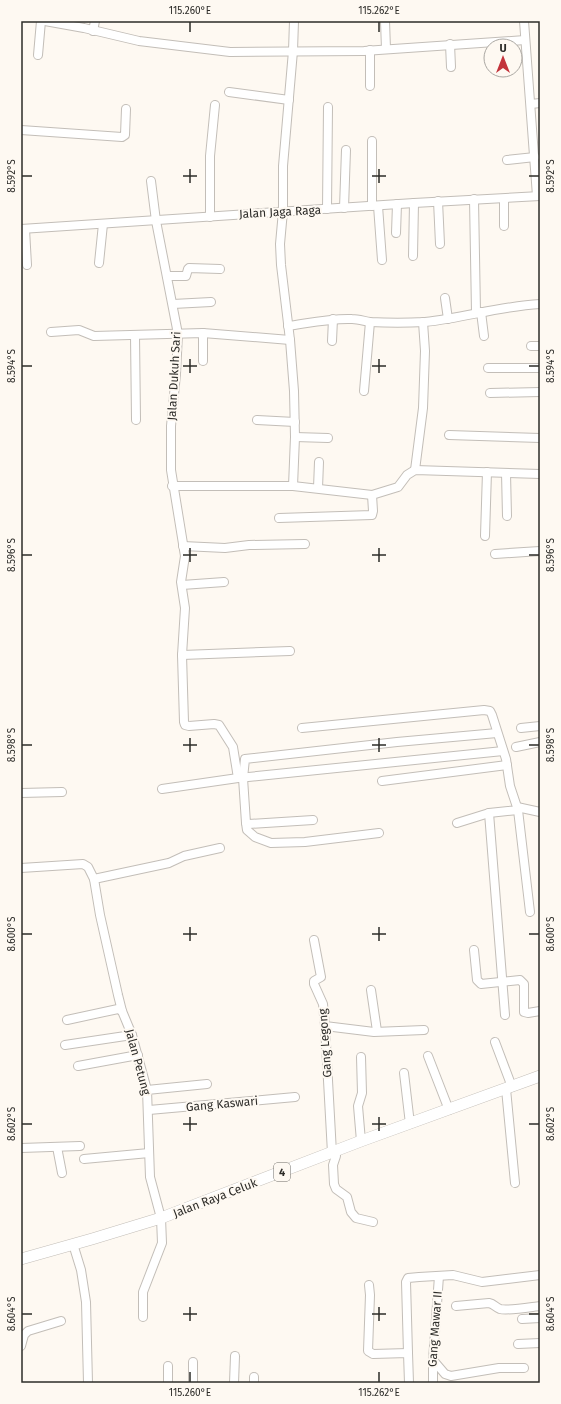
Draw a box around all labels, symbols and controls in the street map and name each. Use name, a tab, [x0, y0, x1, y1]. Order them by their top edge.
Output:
text: 115.260°E	[169, 5, 211, 17]
text: 115.262°E	[358, 5, 400, 17]
north arrow	[483, 38, 523, 78]
text: U	[499, 42, 507, 55]
text: 8.592°S	[6, 159, 18, 193]
text: 8.592°S	[545, 159, 557, 193]
street label: Jalan Jaga Raga	[239, 203, 321, 221]
street label: Jalan Dukuh Sari	[165, 331, 183, 421]
text: 8.594°S	[6, 348, 18, 383]
text: 8.594°S	[545, 348, 557, 383]
text: 8.596°S	[6, 537, 18, 572]
text: 8.596°S	[545, 537, 557, 572]
text: 8.598°S	[6, 727, 18, 762]
text: 8.598°S	[545, 727, 557, 762]
text: 8.600°S	[6, 916, 18, 951]
text: 8.600°S	[545, 916, 557, 951]
street label: Gang Legong	[316, 1007, 334, 1078]
street label: Jalan Petung	[122, 1027, 154, 1097]
street label: Gang Kaswari	[185, 1094, 259, 1114]
text: 8.602°S	[6, 1106, 18, 1141]
text: 8.602°S	[545, 1106, 557, 1141]
road number: 4	[274, 1163, 290, 1181]
street label: Jalan Raya Celuk	[171, 1175, 260, 1220]
street label: Gang Mawar II	[425, 1290, 445, 1368]
text: 8.604°S	[6, 1296, 18, 1331]
text: 8.604°S	[545, 1296, 557, 1331]
text: 115.260°E	[169, 1387, 211, 1399]
text: 115.262°E	[358, 1387, 400, 1399]

